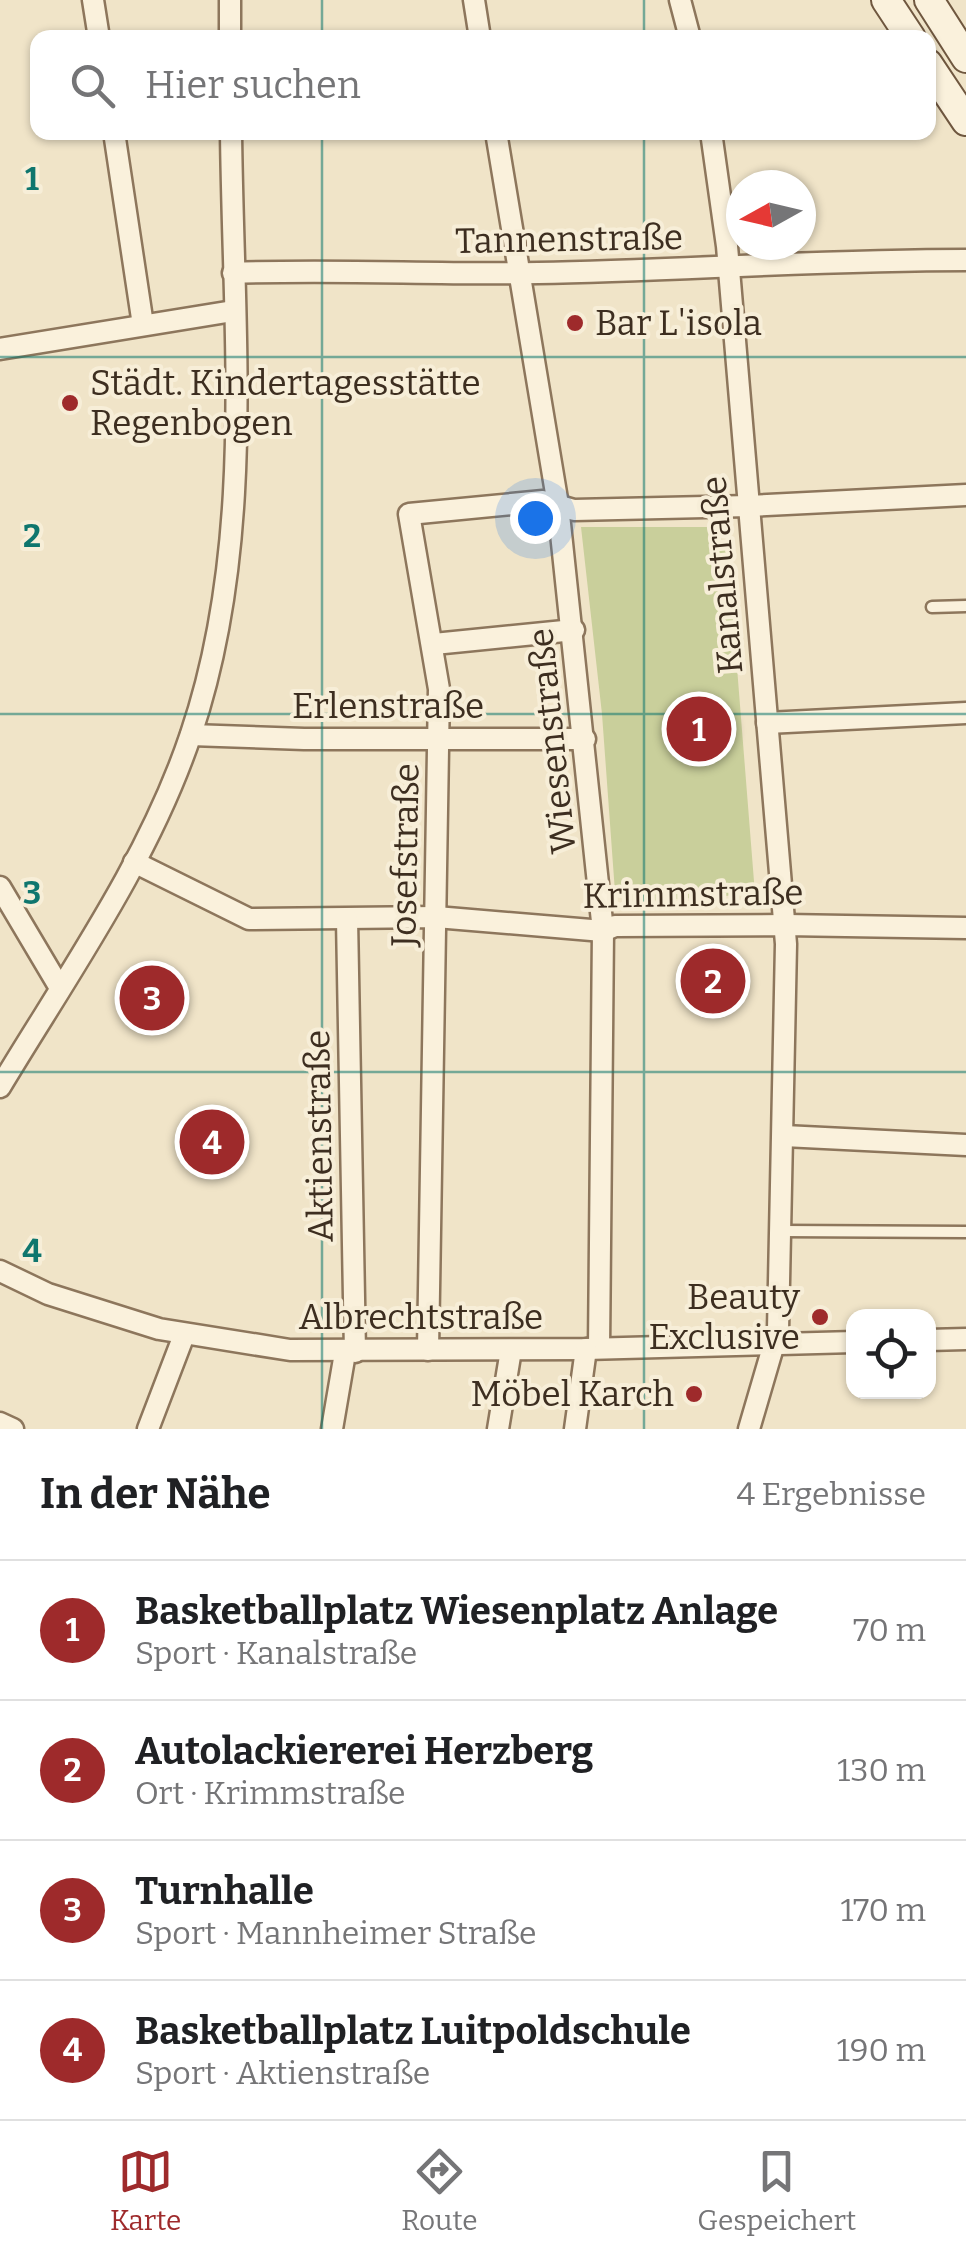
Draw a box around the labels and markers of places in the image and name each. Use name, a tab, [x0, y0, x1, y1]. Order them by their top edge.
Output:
place label: Bar L'isola	[595, 302, 762, 344]
marker: Bar L'isola	[564, 312, 586, 334]
place label: Städt. Kindertagesstätte Regenbogen	[90, 362, 481, 444]
marker: Städt. Kindertagesstätte Regenbogen	[59, 392, 81, 414]
pin: 1	[666, 692, 732, 766]
pin: 2	[680, 944, 746, 1018]
pin: 3	[120, 960, 184, 1036]
pin: 4	[180, 1104, 244, 1180]
place label: Beauty Exclusive	[648, 1276, 800, 1358]
marker: Beauty Exclusive	[809, 1306, 831, 1328]
place label: Möbel Karch	[471, 1373, 674, 1415]
marker: Möbel Karch	[683, 1383, 705, 1405]

